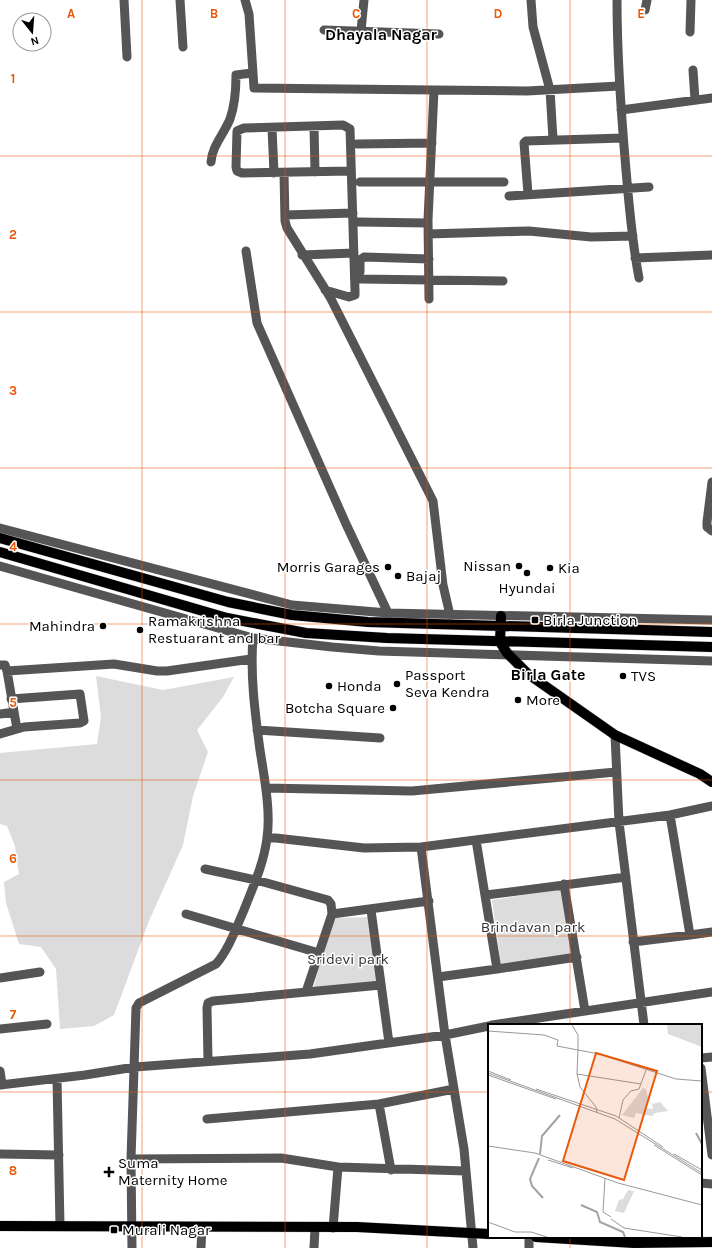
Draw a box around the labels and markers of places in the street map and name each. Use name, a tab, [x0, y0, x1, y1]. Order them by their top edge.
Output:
place label: Nissan	[463, 557, 511, 575]
place label: Morris Garages	[277, 558, 380, 576]
place label: Kia	[558, 559, 580, 577]
marker: Nissan	[514, 561, 524, 571]
marker: Morris Garages	[383, 562, 393, 572]
marker: Kia	[545, 563, 555, 573]
place label: Bajaj	[406, 567, 441, 585]
marker: Hyundai	[522, 568, 532, 578]
marker: Bajaj	[393, 571, 403, 581]
place label: Hyundai	[499, 579, 555, 597]
place label: Birla Junction	[543, 611, 638, 629]
place label: Ramakrishna Restuarant and bar	[148, 612, 281, 647]
marker: Birla Junction	[530, 615, 540, 625]
place label: Mahindra	[29, 617, 95, 635]
marker: Mahindra	[98, 621, 108, 631]
marker: Ramakrishna Restuarant and bar	[135, 625, 145, 635]
place label: Passport Seva Kendra	[405, 666, 490, 701]
place label: TVS	[631, 667, 656, 685]
marker: TVS	[618, 671, 628, 681]
place label: Honda	[337, 677, 381, 695]
marker: Passport Seva Kendra	[392, 679, 402, 689]
marker: Honda	[324, 681, 334, 691]
place label: More	[526, 691, 560, 709]
marker: More	[513, 695, 523, 705]
place label: Botcha Square	[285, 699, 385, 717]
marker: Botcha Square	[388, 703, 398, 713]
place label: Suma Maternity Home	[118, 1154, 227, 1189]
marker: Suma Maternity Home	[103, 1166, 115, 1178]
place label: Murali Nagar	[122, 1221, 211, 1239]
marker: Murali Nagar	[109, 1225, 119, 1235]

